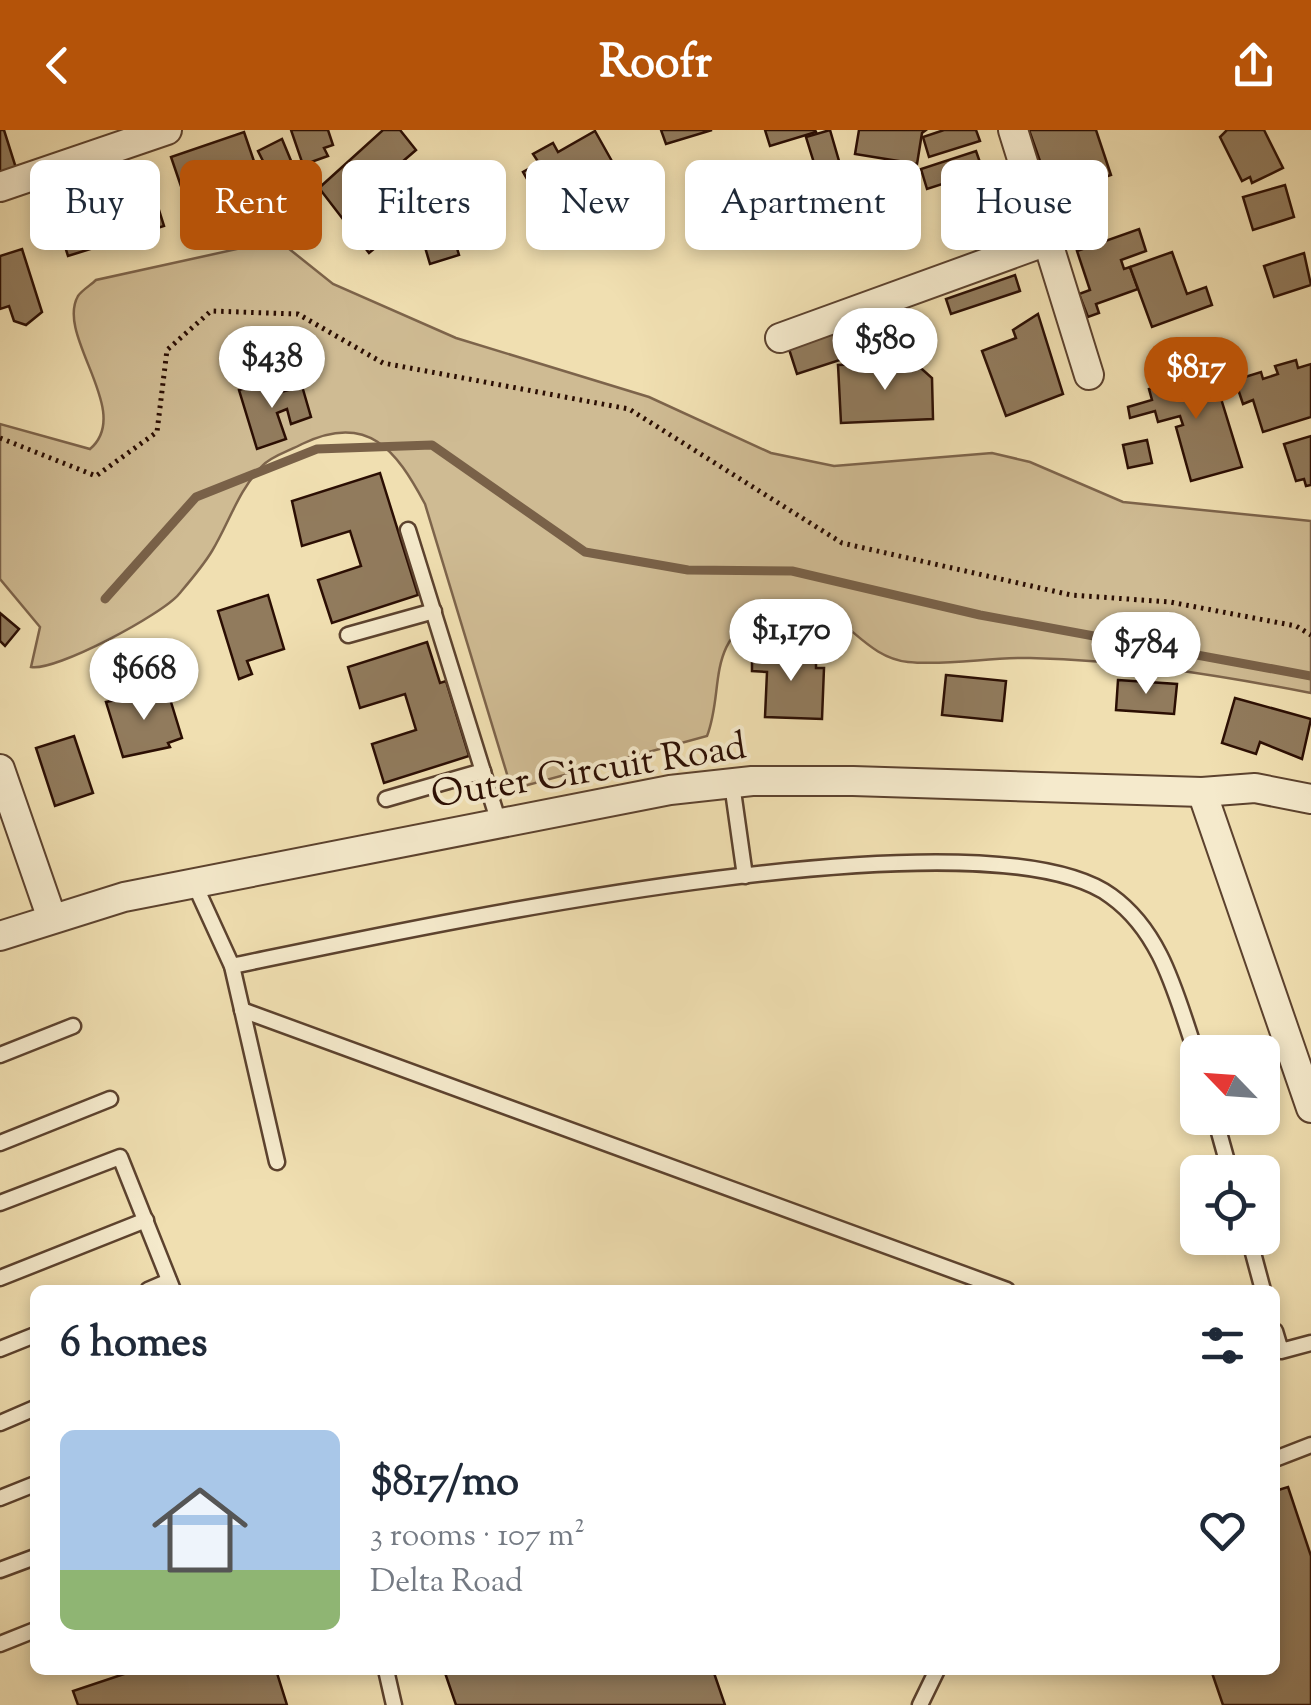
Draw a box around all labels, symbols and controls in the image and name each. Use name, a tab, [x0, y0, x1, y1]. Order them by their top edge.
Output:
text: Roofr	[599, 33, 712, 98]
icon: back	[30, 38, 85, 93]
icon: share	[1226, 38, 1281, 93]
chip: Buy	[30, 160, 160, 250]
chip: Rent	[180, 160, 322, 250]
chip: Filters	[342, 160, 506, 250]
chip: New	[526, 160, 665, 250]
chip: Apartment	[685, 160, 921, 250]
chip: House	[941, 160, 1108, 250]
pin: $580	[826, 308, 944, 393]
text: $580	[855, 317, 915, 363]
pin: $438	[213, 326, 331, 411]
text: $438	[241, 335, 303, 381]
pin: $817	[1137, 337, 1255, 422]
text: $817	[1166, 346, 1226, 392]
pin: $1,170	[710, 599, 872, 684]
text: $1,170	[751, 608, 831, 654]
pin: $784	[1087, 612, 1205, 697]
text: $784	[1114, 621, 1178, 667]
pin: $668	[85, 638, 203, 723]
text: $668	[112, 647, 176, 693]
street label: Outer Circuit Road	[427, 721, 751, 825]
north arrow	[1180, 1035, 1280, 1135]
map controls	[1180, 1035, 1280, 1255]
button: locate	[1180, 1155, 1280, 1255]
text: 6 homes	[60, 1315, 207, 1375]
icon: filters	[1195, 1318, 1250, 1373]
text: $817/mo	[370, 1454, 519, 1514]
icon: home	[140, 1470, 260, 1590]
icon: heart	[1195, 1503, 1250, 1558]
text: 3 rooms · 107 m²	[370, 1514, 585, 1560]
text: Delta Road	[370, 1560, 523, 1606]

